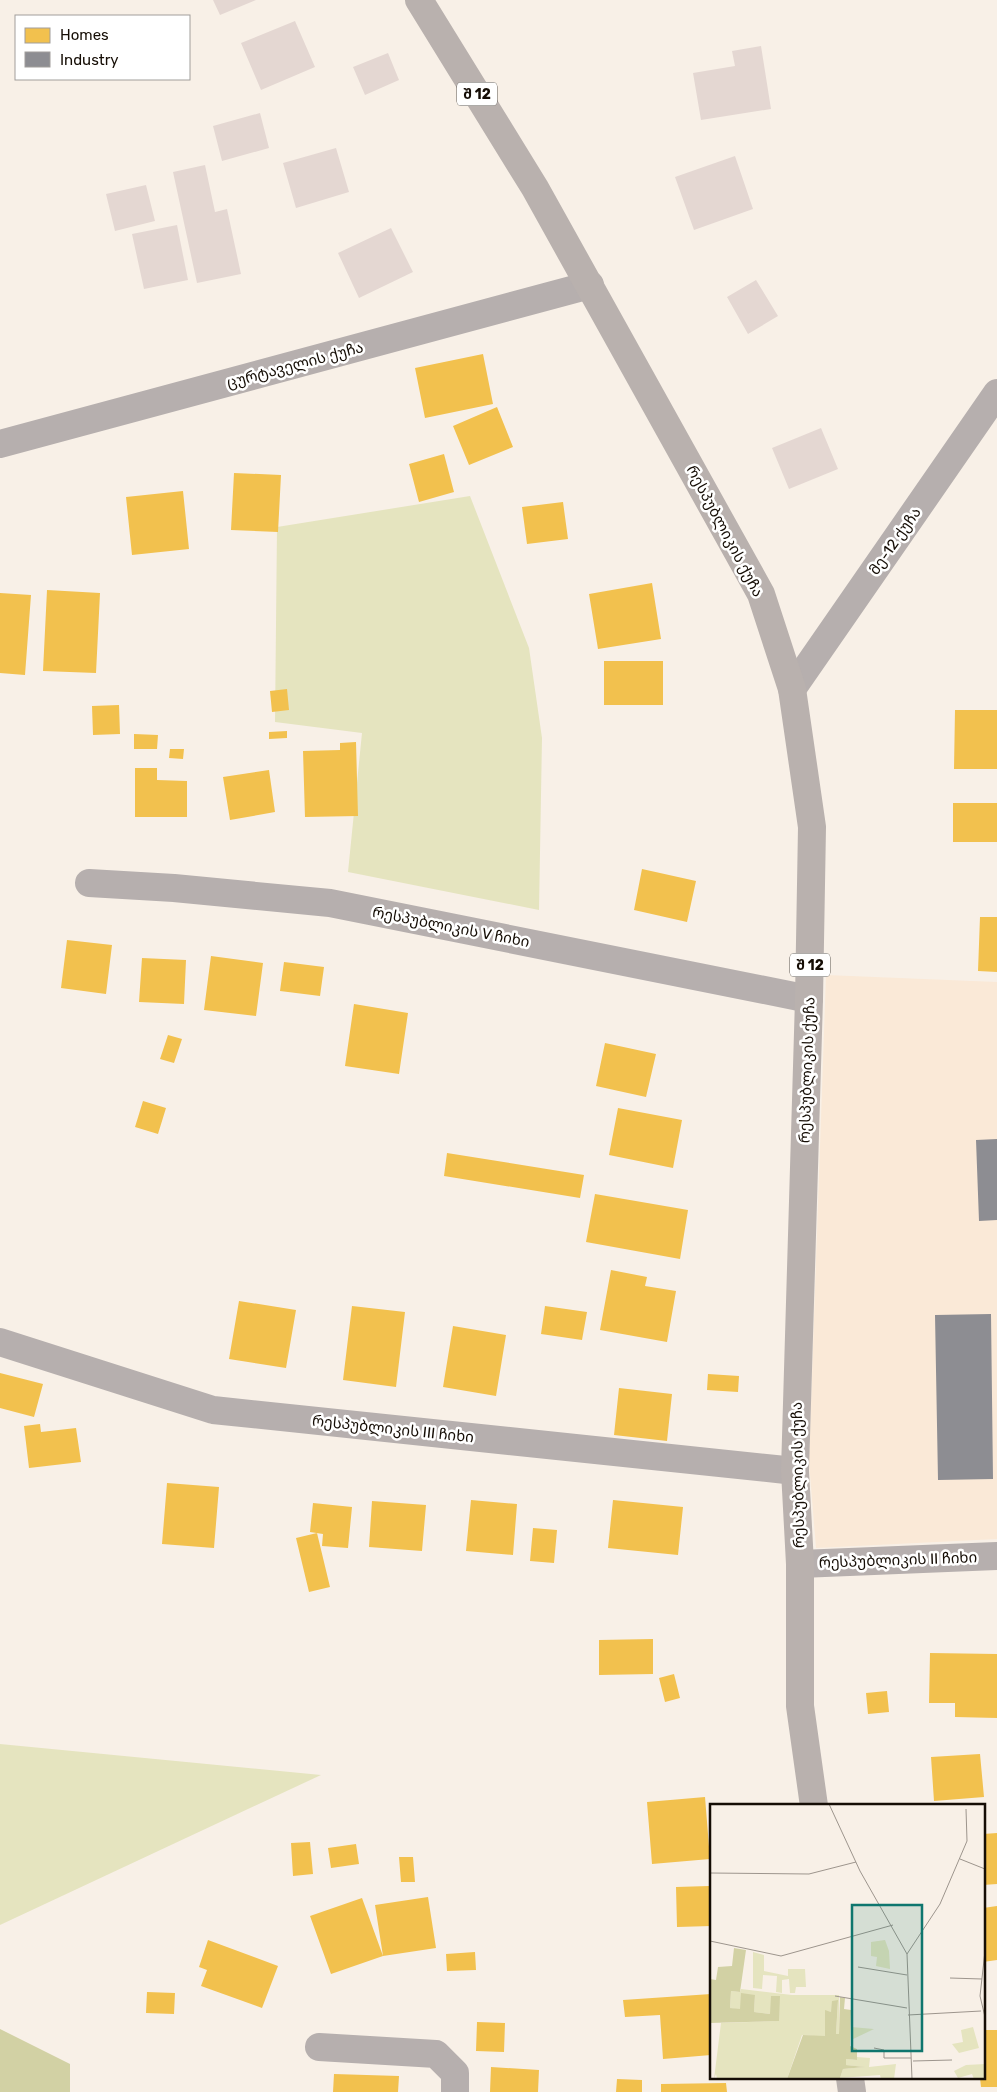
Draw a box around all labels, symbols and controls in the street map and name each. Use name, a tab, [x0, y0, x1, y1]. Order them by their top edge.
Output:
legend	[15, 15, 190, 80]
text: Homes	[60, 26, 109, 44]
text: Industry	[60, 51, 119, 69]
road number: შ 12	[457, 82, 497, 106]
street label: ცურტაველის ქუჩა	[225, 338, 365, 392]
street label: რესპუბლიკის ქუჩა	[683, 462, 767, 600]
street label: მე-12 ქუჩა	[865, 504, 925, 578]
street label: რესპუბლიკის V ჩიხი	[371, 903, 531, 951]
road number: შ 12	[790, 954, 830, 976]
street label: რესპუბლიკის ქუჩა	[795, 997, 819, 1143]
street label: რესპუბლიკის ქუჩა	[788, 1402, 808, 1548]
street label: რესპუბლიკის III ჩიხი	[311, 1412, 475, 1446]
street label: რესპუბლიკის II ჩიხი	[819, 1548, 977, 1572]
inset map	[710, 1804, 984, 2080]

